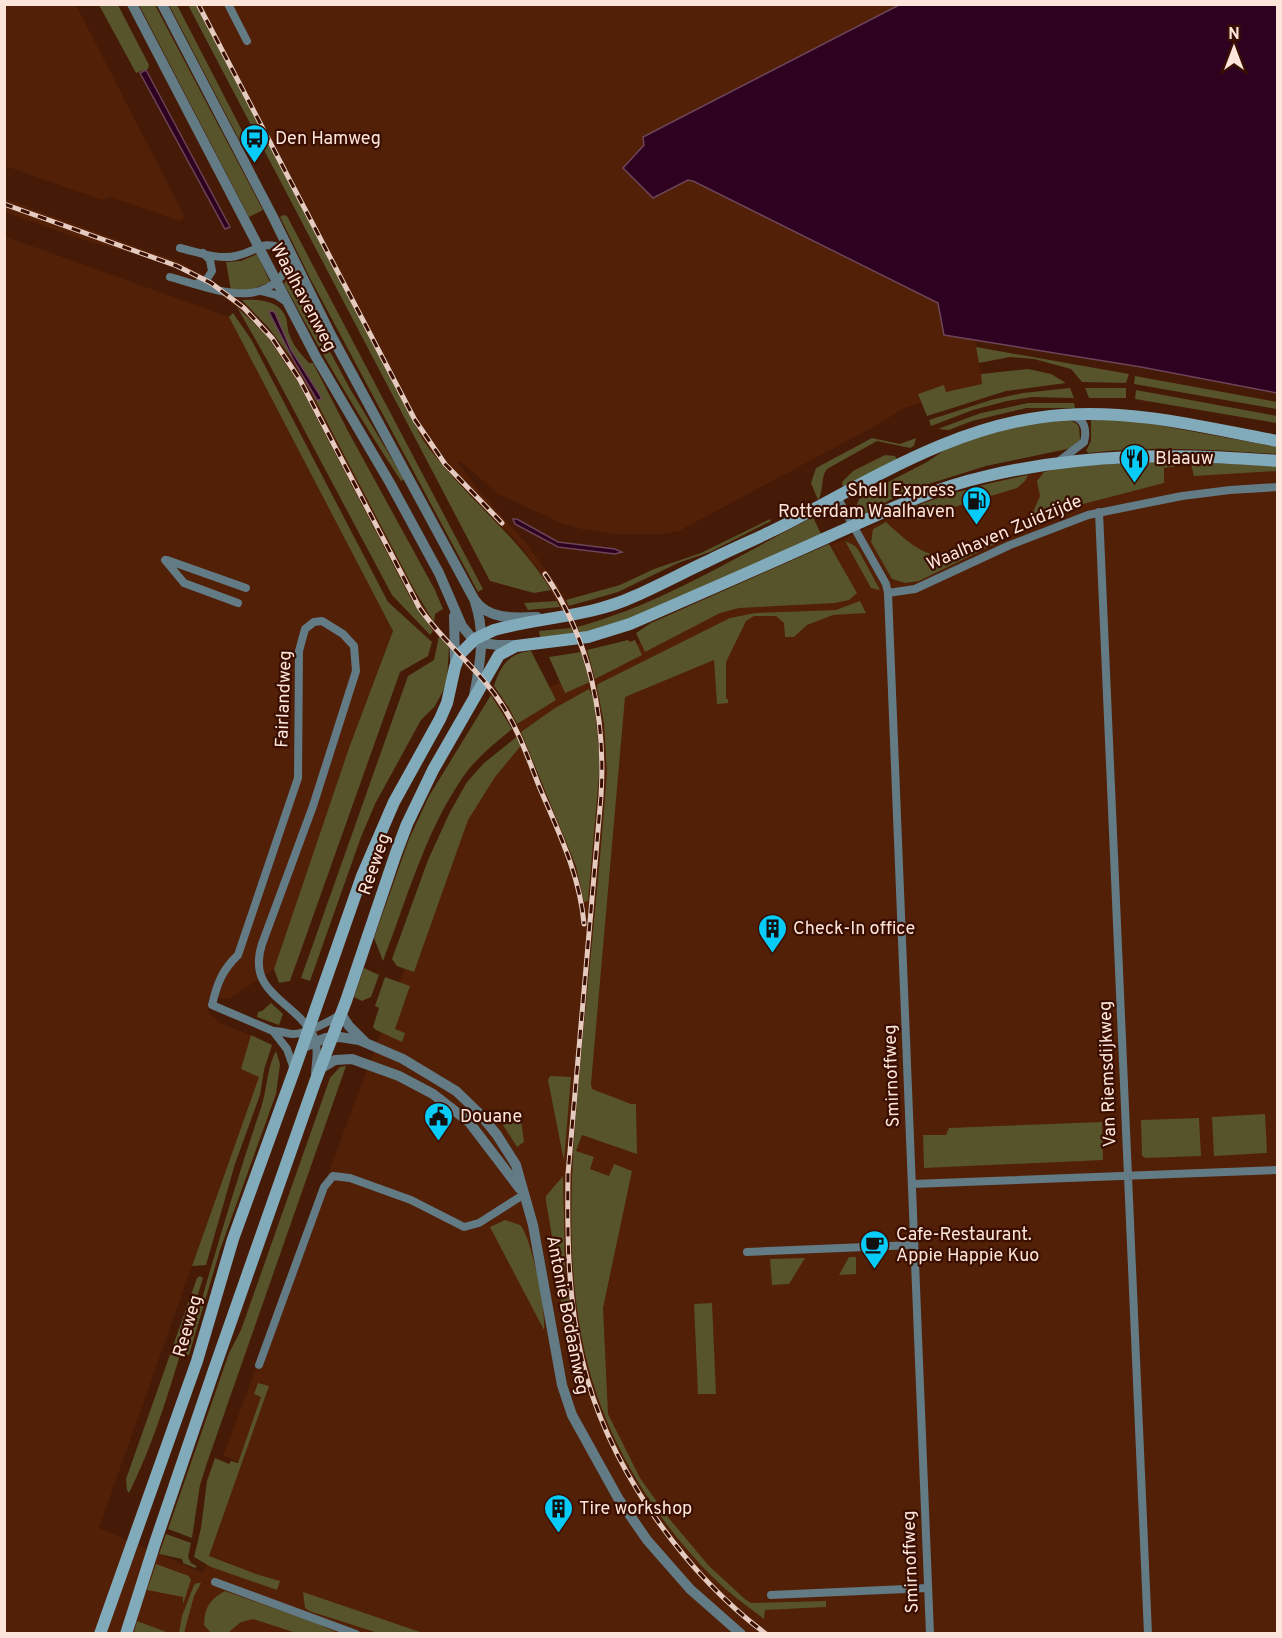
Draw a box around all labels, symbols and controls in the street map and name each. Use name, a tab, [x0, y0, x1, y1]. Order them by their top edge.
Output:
north arrow	[1204, 18, 1264, 78]
text: N	[1228, 25, 1240, 45]
bus stop icon: Den Hamweg	[238, 122, 270, 164]
place label: Den Hamweg	[275, 128, 381, 151]
street label: Waalhavenweg	[264, 239, 341, 356]
restaurant icon: Blaauw	[1118, 442, 1150, 484]
place label: Blaauw	[1155, 448, 1214, 471]
place label: Shell Express Rotterdam Waalhaven	[778, 480, 955, 524]
fuel station icon: Shell Express Rotterdam Waalhaven	[960, 484, 992, 526]
street label: Waalhaven Zuidzijde	[923, 490, 1086, 576]
street label: Fairlandweg	[271, 650, 298, 748]
street label: Reeweg	[354, 831, 397, 898]
building icon: Check-In office	[756, 912, 788, 954]
place label: Check-In office	[793, 918, 915, 941]
street label: Van Riemsdijkweg	[1094, 1000, 1123, 1147]
street label: Smirnoffweg	[879, 1024, 906, 1128]
public building icon: Douane	[423, 1100, 455, 1142]
place label: Douane	[460, 1106, 522, 1129]
place label: Cafe-Restaurant. Appie Happie Kuo	[896, 1224, 1039, 1268]
cafe icon: Cafe-Restaurant. Appie Happie Kuo	[859, 1228, 891, 1270]
street label: Antonie Bodaanweg	[540, 1234, 593, 1397]
street label: Reeweg	[169, 1293, 208, 1360]
building icon: Tire workshop	[542, 1492, 574, 1534]
place label: Tire workshop	[579, 1498, 692, 1521]
street label: Smirnoffweg	[898, 1510, 925, 1614]

